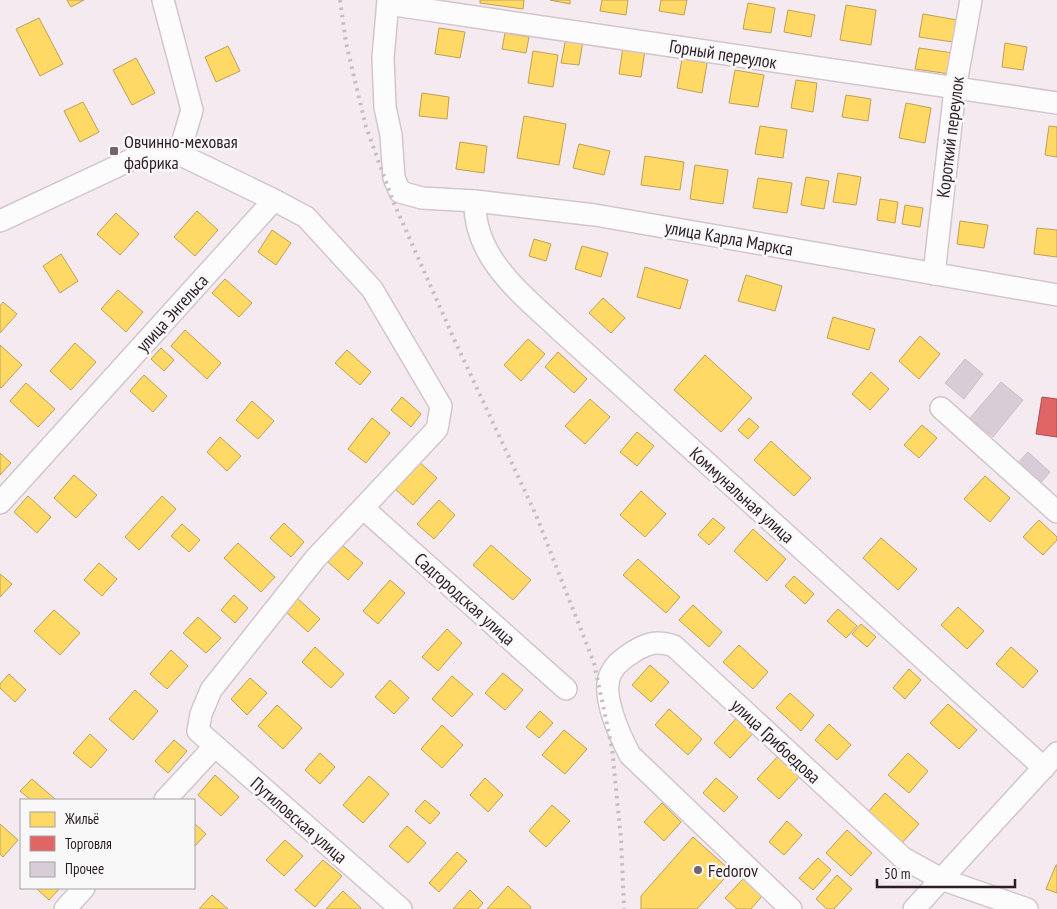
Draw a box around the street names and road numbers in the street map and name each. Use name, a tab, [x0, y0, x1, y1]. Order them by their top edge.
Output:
street label: Горный переулок	[668, 34, 778, 74]
street label: Короткий переулок	[931, 75, 969, 199]
street label: улица Карла Маркса	[663, 215, 795, 261]
street label: улица Энгельса	[131, 269, 213, 357]
street label: Коммунальная улица	[685, 442, 799, 548]
street label: Садгородская улица	[410, 548, 520, 650]
street label: улица Грибоедова	[726, 694, 826, 788]
street label: Путиловская улица	[246, 772, 352, 868]

